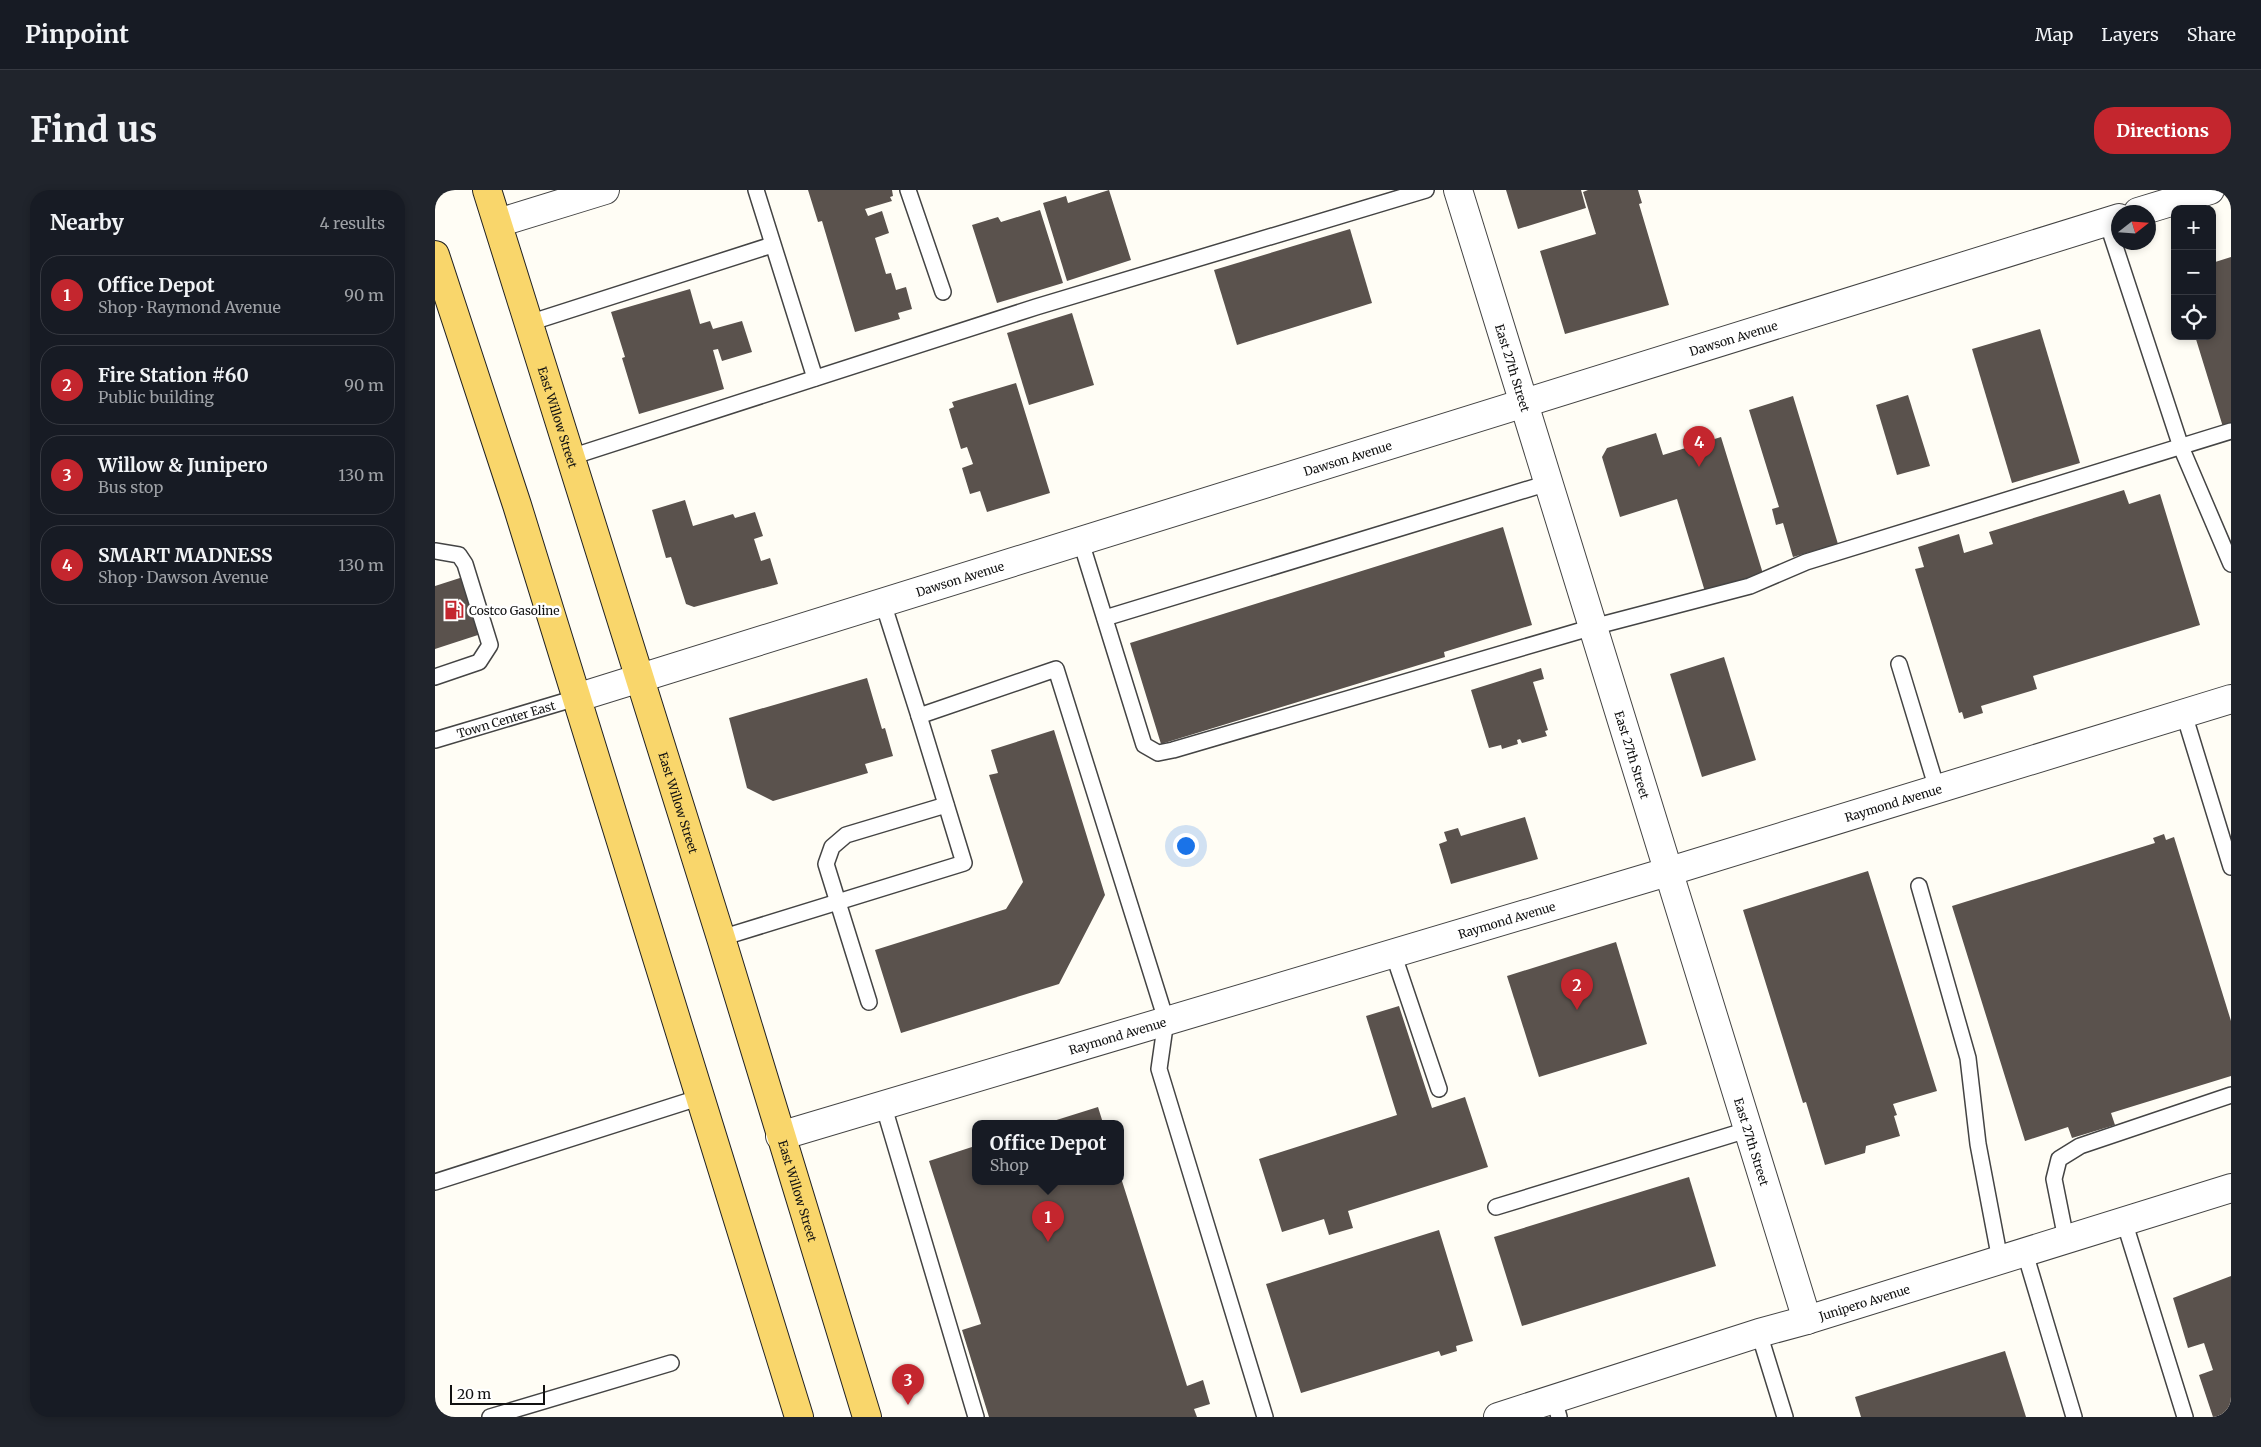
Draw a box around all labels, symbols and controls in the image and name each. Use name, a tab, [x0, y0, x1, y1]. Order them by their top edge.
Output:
text: Pinpoint	[25, 19, 129, 50]
text: Map	[2035, 23, 2073, 46]
text: Layers	[2101, 23, 2159, 46]
text: Share	[2187, 23, 2236, 46]
button: Directions	[2094, 107, 2231, 154]
text: Find us	[30, 108, 157, 152]
north arrow	[2111, 205, 2156, 250]
map controls	[2171, 205, 2216, 340]
button: +	[2171, 205, 2216, 250]
text: Nearby	[50, 209, 124, 236]
text: 4 results	[319, 213, 385, 233]
button: −	[2171, 250, 2216, 295]
text: Office Depot	[98, 273, 215, 297]
text: 1	[63, 285, 71, 305]
text: 90 m	[344, 285, 384, 305]
button: locate	[2171, 295, 2216, 340]
text: Shop · Raymond Avenue	[98, 297, 281, 317]
street label: Dawson Avenue	[1687, 317, 1779, 359]
street label: East 27th Street	[1492, 322, 1534, 414]
text: Fire Station #60	[98, 363, 249, 387]
street label: East Willow Street	[535, 365, 581, 470]
text: 2	[62, 375, 72, 395]
text: 90 m	[344, 375, 384, 395]
text: Public building	[98, 387, 214, 407]
pin: 4	[1683, 426, 1715, 467]
street label: Dawson Avenue	[1302, 437, 1393, 479]
text: Willow & Junipero	[98, 453, 268, 477]
text: 3	[62, 465, 72, 485]
text: 130 m	[338, 465, 384, 485]
text: Bus stop	[98, 477, 163, 497]
text: SMART MADNESS	[98, 543, 273, 567]
text: 4	[62, 555, 72, 575]
text: 130 m	[338, 555, 384, 575]
street label: Dawson Avenue	[914, 558, 1006, 599]
text: Shop · Dawson Avenue	[98, 567, 268, 587]
fuel station icon: Costco Gasoline	[443, 599, 465, 621]
place label: Costco Gasoline	[469, 603, 560, 618]
street label: Town Center East	[455, 697, 557, 741]
street label: East 27th Street	[1612, 709, 1653, 801]
street label: East Willow Street	[656, 750, 702, 856]
street label: Raymond Avenue	[1843, 781, 1944, 825]
your location	[1173, 833, 1199, 859]
street label: Raymond Avenue	[1456, 898, 1557, 941]
pin: 2	[1561, 969, 1593, 1010]
street label: Raymond Avenue	[1067, 1014, 1168, 1057]
street label: East 27th Street	[1731, 1096, 1773, 1188]
popup	[972, 1120, 1124, 1185]
text: Office Depot	[990, 1131, 1106, 1155]
street label: East Willow Street	[775, 1138, 821, 1244]
text: Shop	[990, 1155, 1029, 1175]
pin: 1	[1032, 1201, 1064, 1242]
street label: Junipero Avenue	[1816, 1281, 1912, 1324]
pin: 3	[892, 1364, 924, 1405]
scale bar	[450, 1382, 545, 1405]
text: 20 m	[457, 1385, 491, 1403]

